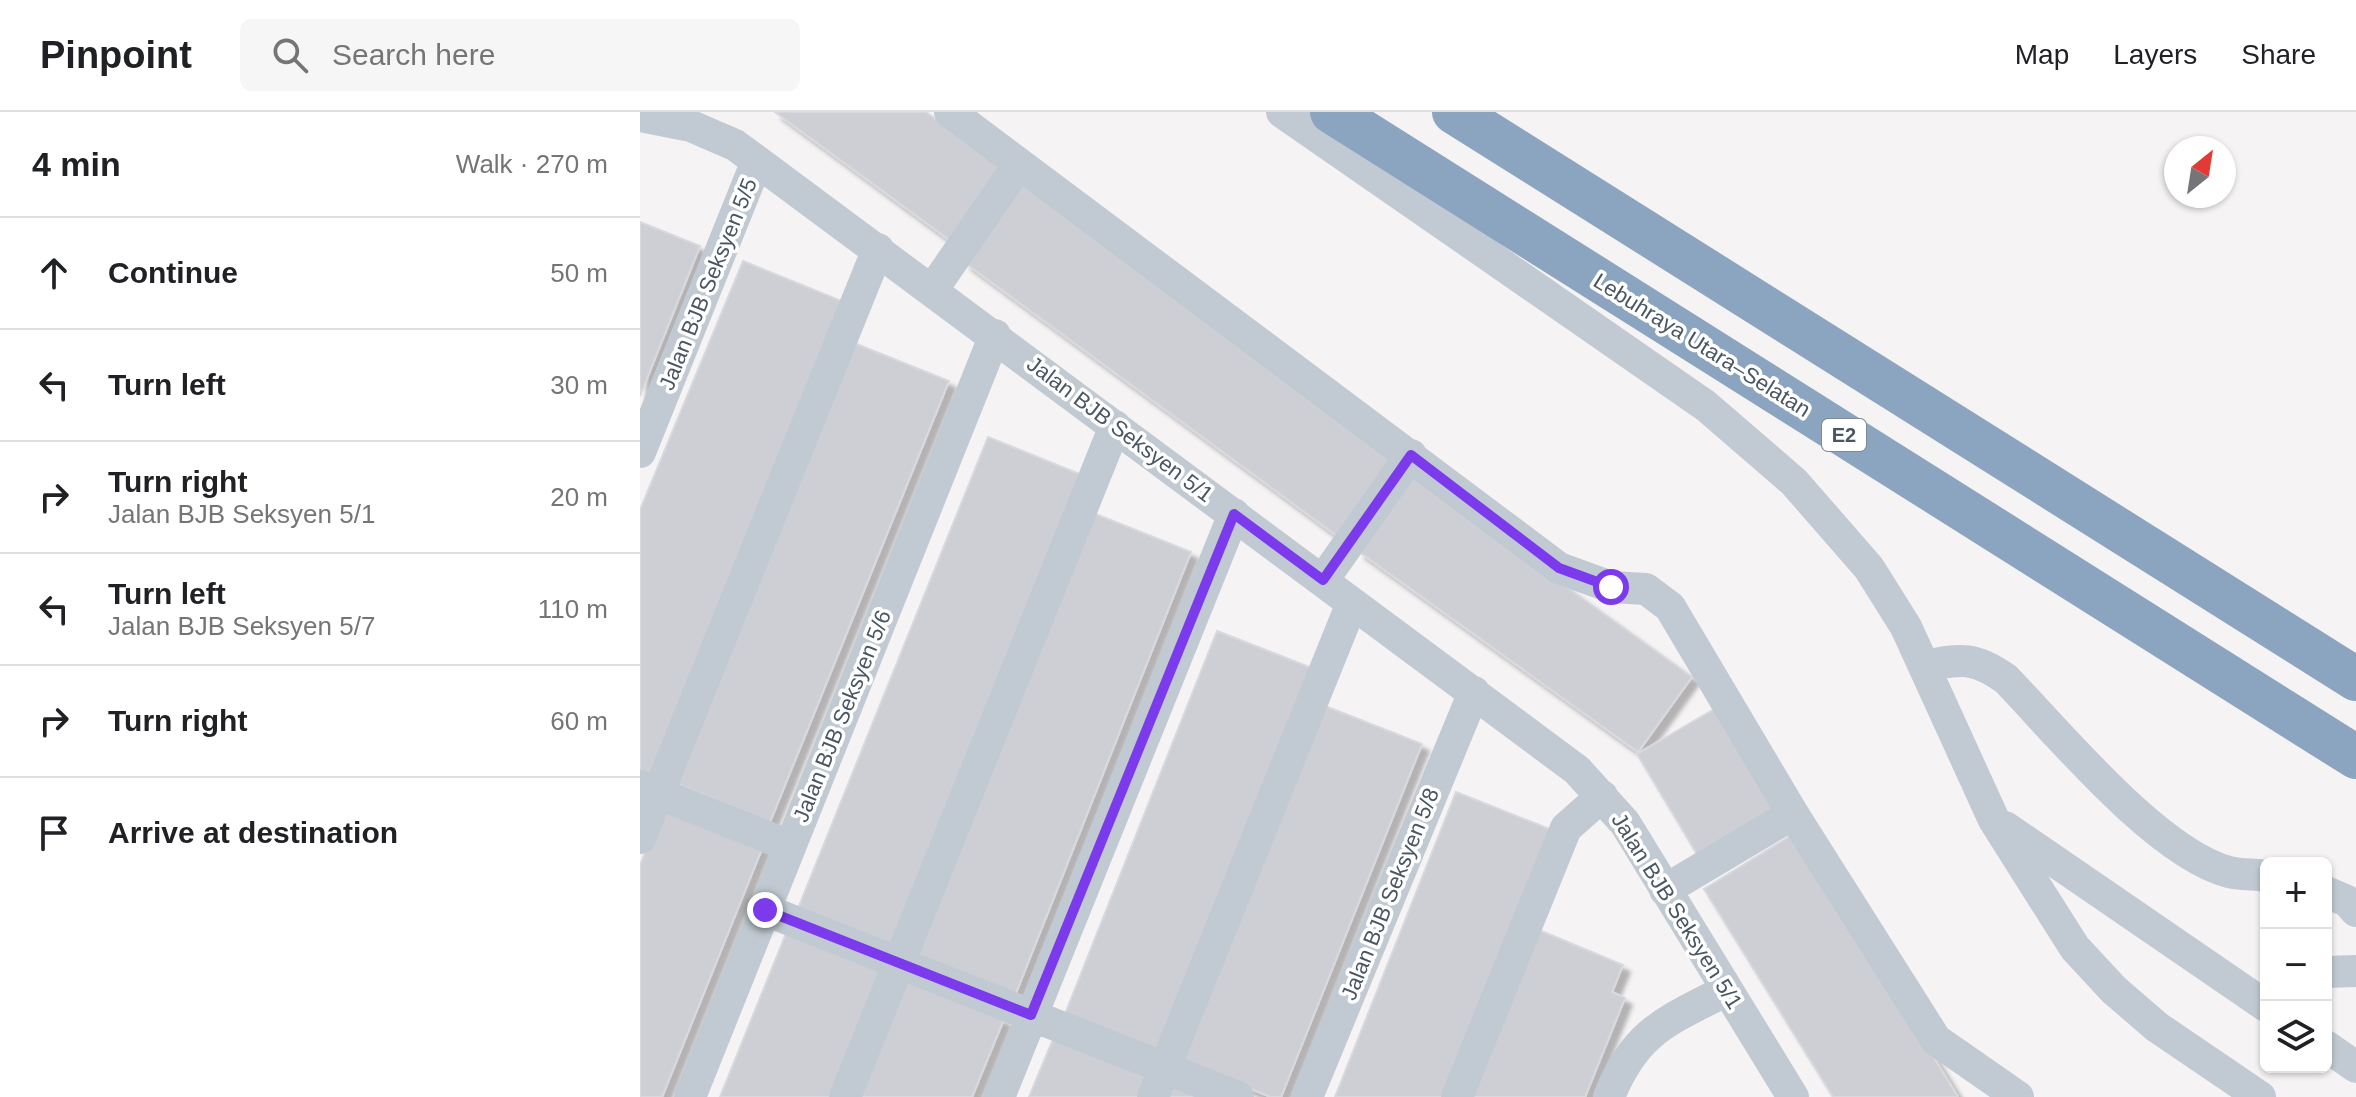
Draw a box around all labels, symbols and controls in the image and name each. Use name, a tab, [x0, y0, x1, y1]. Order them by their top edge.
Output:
search box	[240, 19, 800, 91]
icon: search	[268, 33, 312, 77]
text: Pinpoint	[40, 34, 192, 76]
text: Search here	[332, 38, 495, 71]
text: Map	[2015, 39, 2069, 70]
text: Layers	[2113, 39, 2197, 70]
text: Share	[2241, 39, 2316, 70]
north arrow	[2164, 136, 2236, 208]
text: 4 min	[32, 145, 121, 183]
text: Walk · 270 m	[456, 149, 608, 179]
street label: Jalan BJB Seksyen 5/5	[654, 174, 762, 394]
icon: ahead	[32, 251, 76, 295]
text: Continue	[108, 256, 238, 289]
text: 50 m	[550, 258, 608, 288]
street label: Lebuhraya Utara–Selatan	[1589, 268, 1815, 422]
street label: Jalan BJB Seksyen 5/1	[1022, 351, 1218, 507]
icon: left	[32, 363, 76, 407]
text: Turn left	[108, 368, 226, 401]
text: 30 m	[550, 370, 608, 400]
road number: E2	[1822, 419, 1866, 451]
text: Turn right	[108, 465, 247, 498]
icon: right	[32, 475, 76, 519]
text: 20 m	[550, 482, 608, 512]
text: Jalan BJB Seksyen 5/1	[108, 499, 375, 529]
route start	[1593, 569, 1629, 605]
text: Turn left	[108, 577, 226, 610]
icon: left	[32, 587, 76, 631]
text: 110 m	[538, 594, 608, 624]
street label: Jalan BJB Seksyen 5/6	[788, 606, 896, 826]
text: Jalan BJB Seksyen 5/7	[108, 611, 375, 641]
icon: right	[32, 699, 76, 743]
text: Turn right	[108, 704, 247, 737]
text: 60 m	[550, 706, 608, 736]
street label: Jalan BJB Seksyen 5/8	[1336, 784, 1444, 1004]
street label: Jalan BJB Seksyen 5/1	[1606, 808, 1748, 1014]
icon: arrive	[32, 811, 76, 855]
text: Arrive at destination	[108, 816, 398, 849]
map controls	[2260, 857, 2332, 1073]
button: +	[2260, 857, 2332, 929]
route end	[747, 892, 783, 928]
button: −	[2260, 929, 2332, 1001]
button: layers	[2260, 1001, 2332, 1073]

